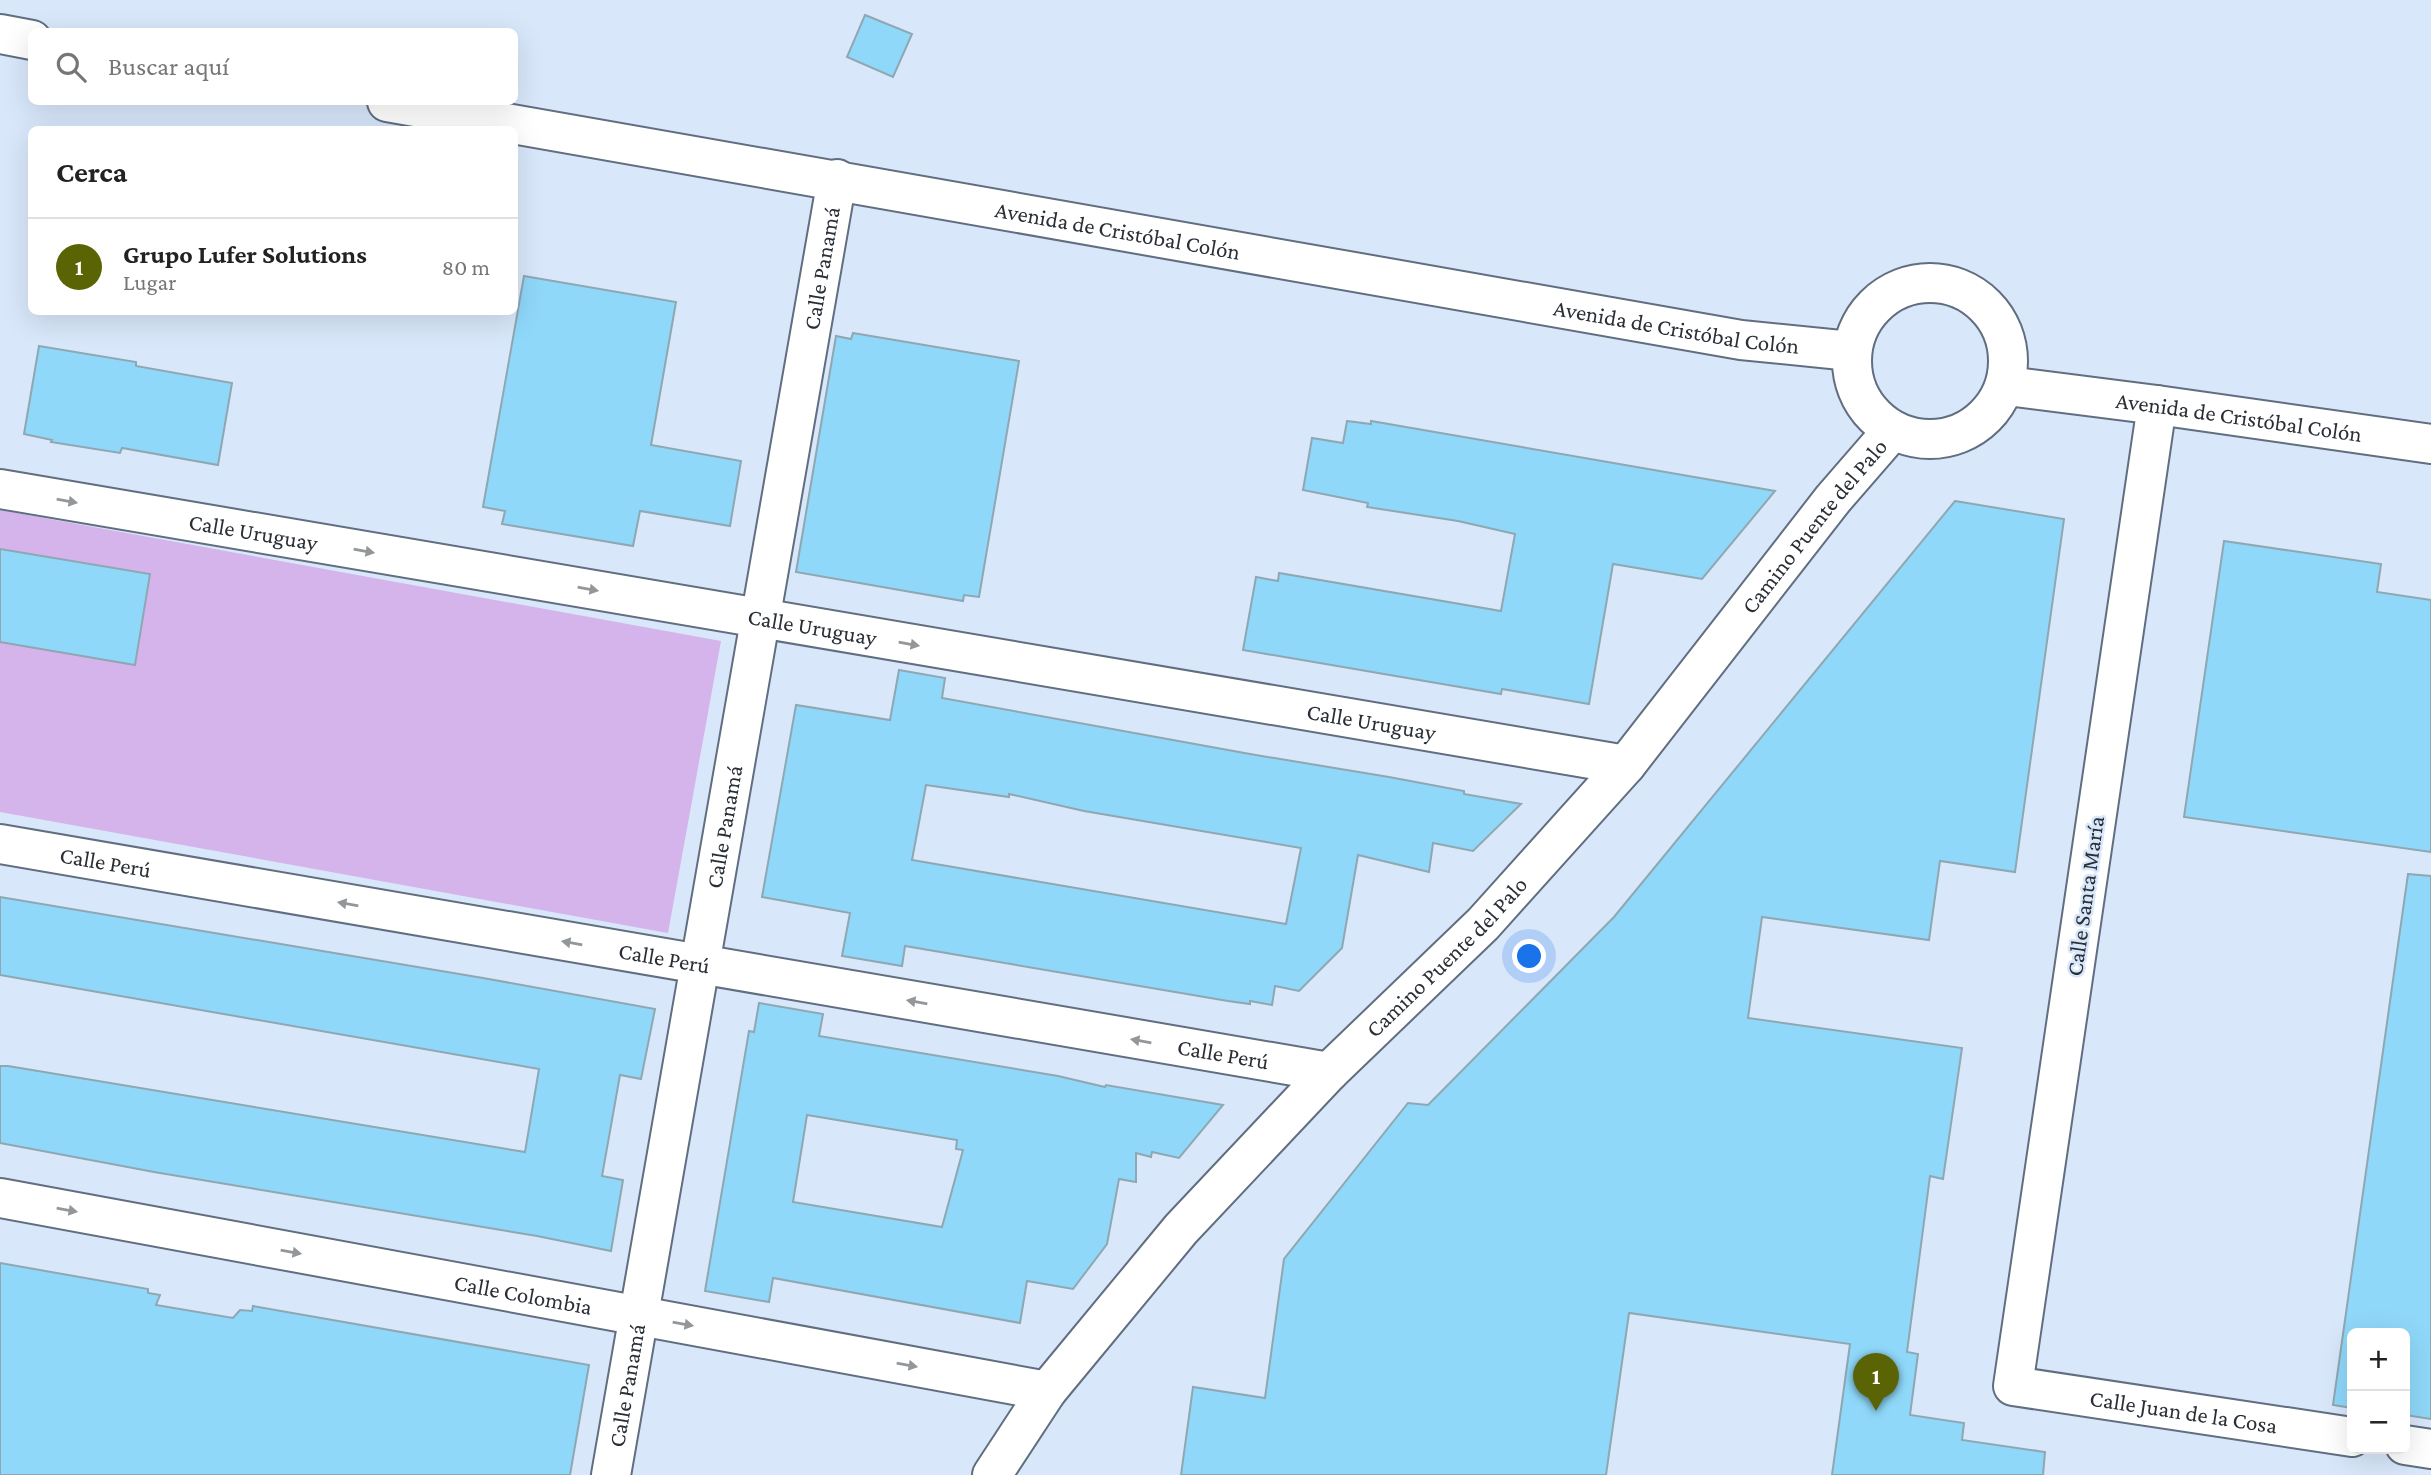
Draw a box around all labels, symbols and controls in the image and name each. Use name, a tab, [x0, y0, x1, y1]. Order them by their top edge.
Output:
search box	[28, 28, 518, 105]
icon: search	[52, 48, 90, 86]
text: Buscar aquí	[108, 52, 229, 81]
text: Cerca	[56, 155, 127, 188]
street label: Avenida de Cristóbal Colón	[993, 196, 1242, 265]
street label: Calle Panamá	[798, 204, 845, 332]
text: Grupo Lufer Solutions	[123, 240, 367, 269]
text: 1	[75, 254, 83, 280]
text: 80 m	[442, 254, 490, 280]
text: Lugar	[123, 269, 176, 295]
street label: Avenida de Cristóbal Colón	[1552, 294, 1800, 359]
street label: Avenida de Cristóbal Colón	[2114, 387, 2364, 447]
street label: Camino Puente del Palo	[1736, 433, 1892, 618]
one-way arrow	[56, 496, 78, 507]
street label: Calle Uruguay	[187, 508, 320, 556]
one-way arrow	[353, 546, 375, 557]
one-way arrow	[577, 584, 599, 595]
street label: Calle Uruguay	[746, 603, 879, 651]
one-way arrow	[898, 639, 920, 650]
street label: Calle Uruguay	[1305, 698, 1438, 746]
street label: Calle Panamá	[701, 763, 748, 890]
street label: Calle Santa María	[2061, 814, 2109, 978]
street label: Calle Perú	[58, 841, 153, 883]
street label: Camino Puente del Palo	[1361, 871, 1532, 1042]
one-way arrow	[337, 898, 359, 909]
one-way arrow	[561, 937, 583, 948]
street label: Calle Perú	[617, 937, 712, 979]
your location	[1512, 939, 1546, 973]
one-way arrow	[906, 996, 928, 1007]
street label: Calle Perú	[1175, 1033, 1271, 1074]
one-way arrow	[1130, 1035, 1152, 1046]
one-way arrow	[56, 1205, 78, 1216]
one-way arrow	[280, 1247, 302, 1258]
street label: Calle Colombia	[452, 1269, 595, 1320]
one-way arrow	[672, 1319, 694, 1330]
street label: Calle Panamá	[603, 1321, 650, 1449]
map controls	[2347, 1328, 2410, 1454]
button: +	[2347, 1328, 2410, 1391]
pin: 1	[1853, 1353, 1899, 1411]
one-way arrow	[896, 1360, 918, 1371]
street label: Calle Juan de la Cosa	[2088, 1385, 2279, 1439]
button: −	[2347, 1391, 2410, 1454]

